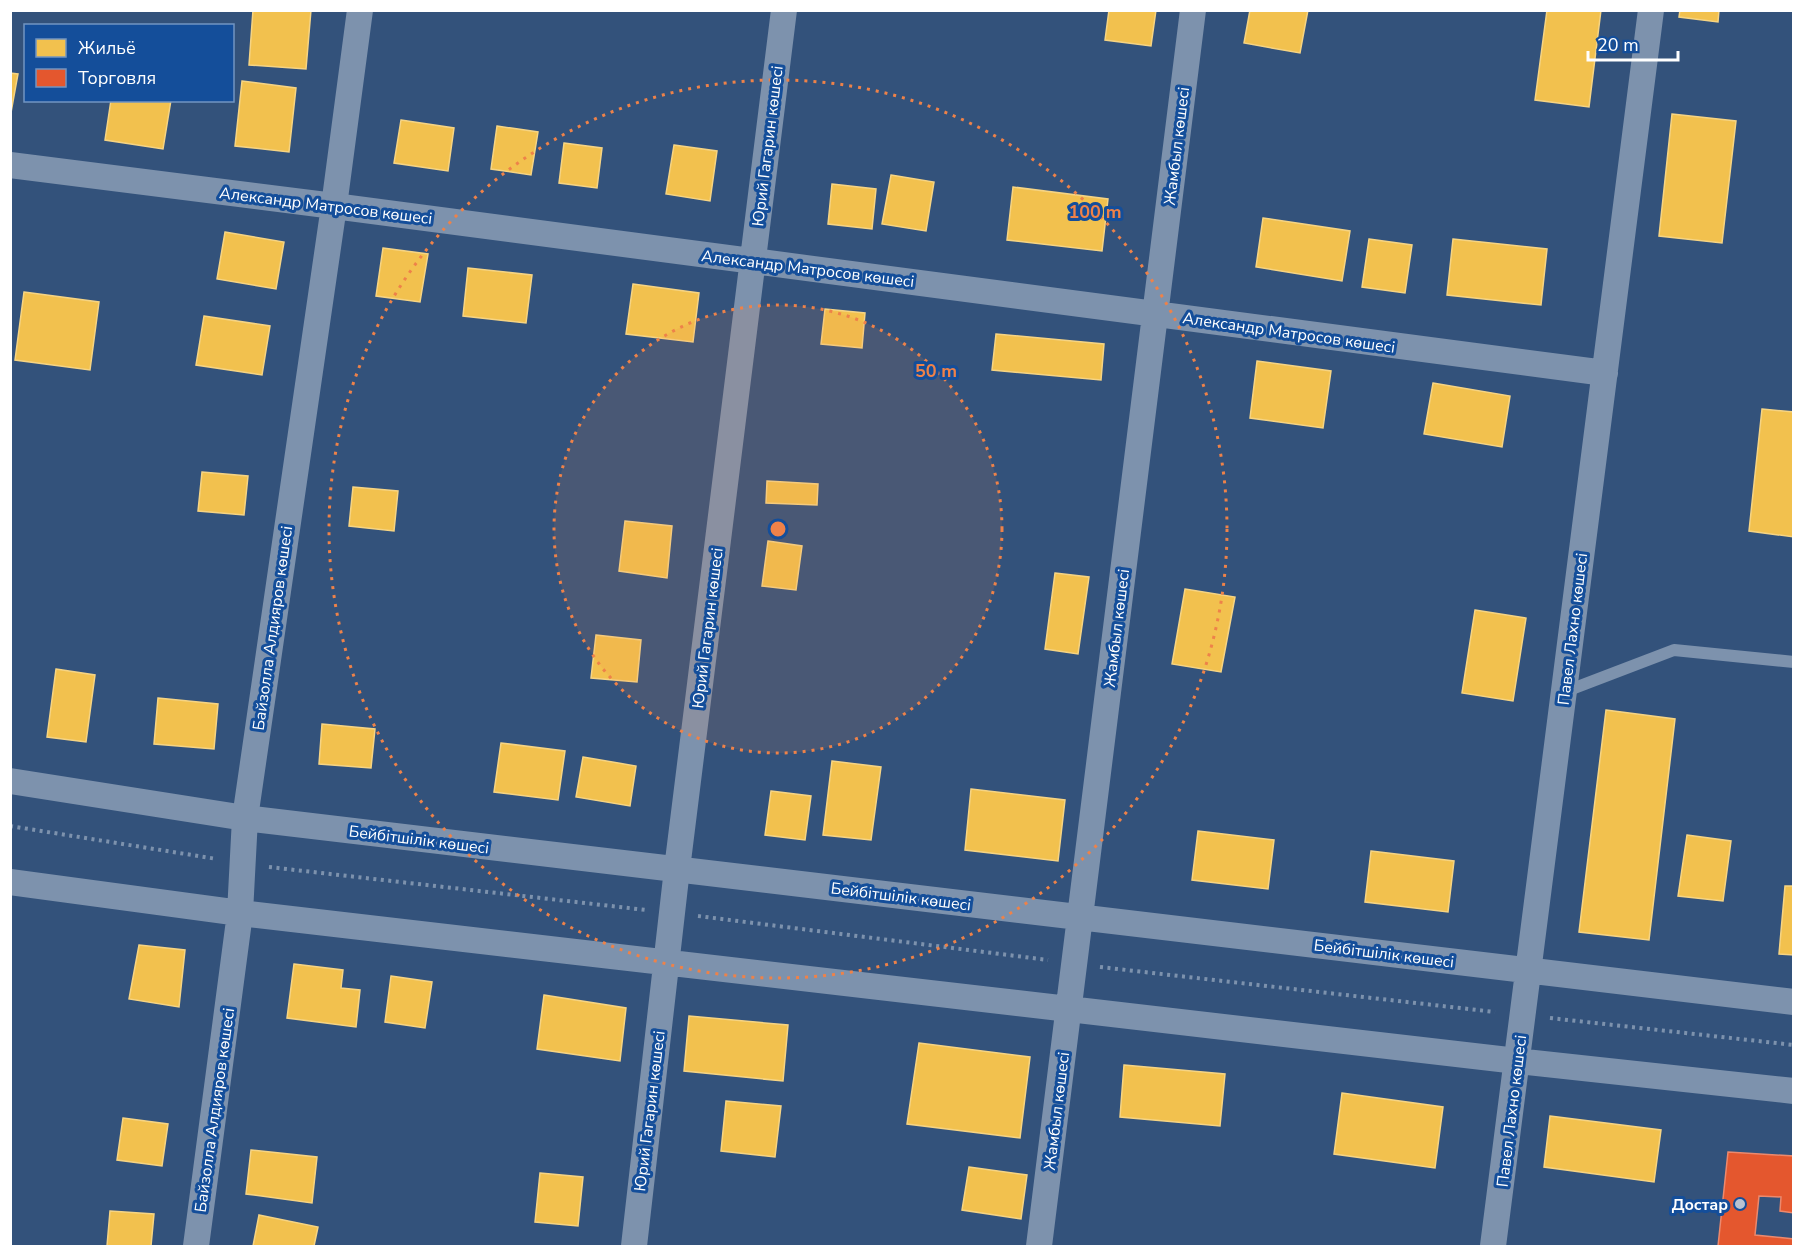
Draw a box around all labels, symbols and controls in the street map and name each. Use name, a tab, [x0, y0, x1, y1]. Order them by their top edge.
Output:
legend	[24, 24, 234, 102]
scale bar	[1588, 24, 1678, 62]
text: 20 m	[1597, 33, 1639, 57]
text: Жильё	[78, 36, 136, 60]
street label: Юрий Гагарин көшесі	[747, 64, 789, 228]
text: Торговля	[78, 66, 156, 90]
street label: Жамбыл көшесі	[1159, 86, 1195, 207]
street label: Александр Матросов көшесі	[218, 182, 434, 230]
text: 100 m	[1068, 200, 1122, 224]
street label: Александр Матросов көшесі	[700, 245, 916, 293]
street label: Александр Матросов көшесі	[1181, 307, 1397, 359]
text: 50 m	[915, 359, 957, 383]
centre of rings	[768, 519, 788, 539]
street label: Байзолла Алдияров көшесі	[248, 524, 298, 732]
street label: Юрий Гагарин көшесі	[687, 546, 729, 710]
street label: Павел Лахно көшесі	[1553, 552, 1593, 707]
street label: Жамбыл көшесі	[1099, 568, 1135, 689]
street label: Бейбітшілік көшесі	[347, 820, 490, 860]
street label: Бейбітшілік көшесі	[829, 877, 972, 917]
street label: Бейбітшілік көшесі	[1312, 934, 1455, 974]
street label: Байзолла Алдияров көшесі	[190, 1006, 240, 1214]
street label: Юрий Гагарин көшесі	[629, 1029, 671, 1193]
street label: Павел Лахно көшесі	[1492, 1034, 1532, 1189]
street label: Жамбыл көшесі	[1039, 1051, 1075, 1172]
place label: Достар	[1672, 1194, 1728, 1216]
marker: Достар	[1733, 1197, 1747, 1211]

